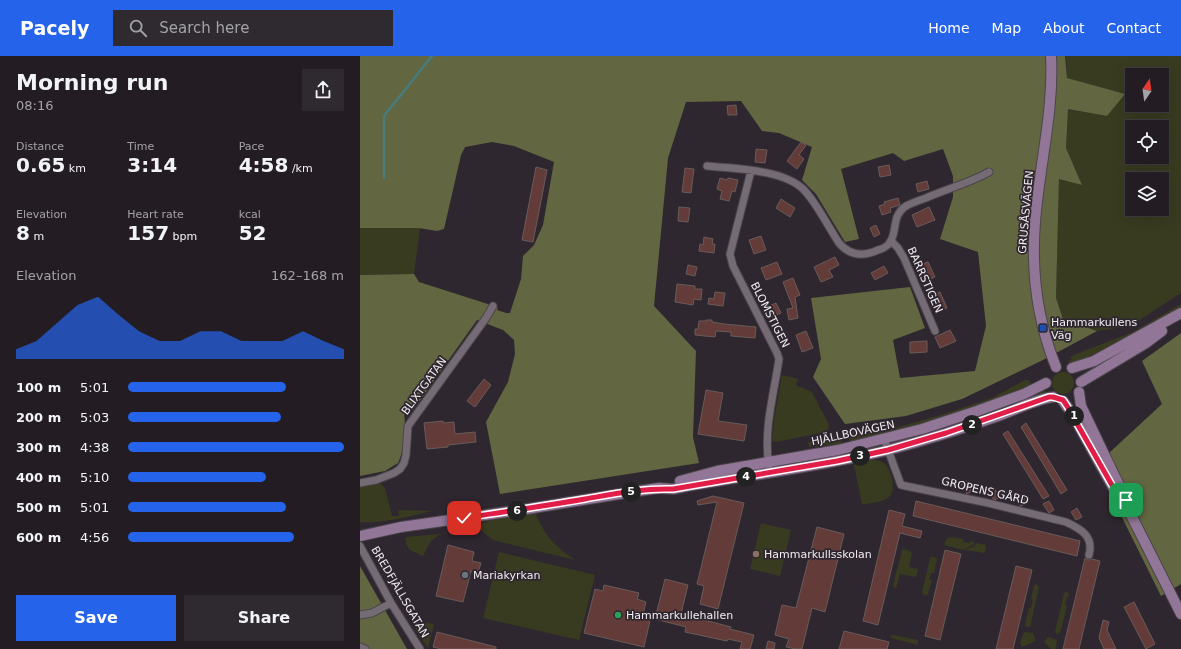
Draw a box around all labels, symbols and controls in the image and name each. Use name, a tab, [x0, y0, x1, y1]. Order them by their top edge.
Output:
search box	[113, 10, 393, 46]
text: Pacely	[20, 17, 89, 39]
icon: search	[127, 17, 149, 39]
text: Search here	[159, 19, 249, 37]
text: Home	[928, 20, 970, 36]
text: Map	[992, 20, 1021, 36]
text: About	[1043, 20, 1085, 36]
text: Contact	[1107, 20, 1161, 36]
north arrow	[1125, 68, 1169, 112]
map controls	[1125, 68, 1169, 216]
button: share	[302, 69, 344, 111]
text: Morning run	[16, 70, 168, 95]
text: 08:16	[16, 98, 53, 113]
button: locate	[1125, 120, 1169, 164]
text: Distance	[16, 140, 64, 153]
text: Time	[127, 140, 154, 153]
text: Pace	[239, 140, 264, 153]
text: 0.65	[16, 153, 65, 177]
text: 3:14	[127, 153, 177, 177]
text: 4:58	[239, 153, 288, 177]
text: km	[65, 162, 86, 175]
text: /km	[288, 162, 313, 175]
street label: GRUSÅSVÄGEN	[1016, 170, 1036, 254]
button: layers	[1125, 172, 1169, 216]
text: Elevation	[16, 208, 67, 221]
text: Heart rate	[127, 208, 184, 221]
text: kcal	[239, 208, 261, 221]
text: 8	[16, 221, 30, 245]
text: 157	[127, 221, 169, 245]
text: 52	[239, 221, 267, 245]
text: m	[30, 230, 44, 243]
text: bpm	[169, 230, 197, 243]
street label: BARRSTIGEN	[905, 245, 945, 315]
text: Elevation	[16, 268, 76, 283]
text: 162–168 m	[271, 268, 344, 283]
street label: BLOMSTIGEN	[748, 280, 792, 350]
place label: Hammarkullens Väg	[1051, 316, 1138, 342]
marker: Hammarkullens Väg	[1038, 323, 1048, 333]
street label: BLIXTGATAN	[399, 355, 449, 417]
text: 100 m	[16, 380, 61, 395]
text: 5:01	[80, 380, 109, 395]
pin: 1	[1064, 406, 1084, 426]
text: 1	[1070, 409, 1078, 422]
text: 200 m	[16, 410, 61, 425]
text: 5:03	[80, 410, 109, 425]
pin: 2	[962, 415, 982, 435]
street label: HJÄLLBOVÄGEN	[810, 418, 896, 448]
text: 2	[968, 418, 976, 431]
text: 300 m	[16, 440, 61, 455]
text: 4:38	[80, 440, 109, 455]
pin: 3	[850, 446, 870, 466]
text: 3	[856, 449, 864, 462]
pin: 4	[736, 467, 756, 487]
text: 400 m	[16, 470, 61, 485]
text: 5:10	[80, 470, 109, 485]
text: 4	[742, 470, 750, 483]
street label: GROPENS GÅRD	[940, 475, 1030, 507]
pin: 5	[621, 482, 641, 502]
pin	[1109, 483, 1143, 517]
text: 5	[627, 485, 635, 498]
icon: arrive	[1115, 489, 1137, 511]
text: 500 m	[16, 500, 61, 515]
text: 5:01	[80, 500, 109, 515]
pin	[447, 501, 481, 535]
pin: 6	[507, 501, 527, 521]
text: 6	[513, 504, 521, 517]
icon: check	[453, 507, 475, 529]
text: 600 m	[16, 530, 61, 545]
text: 4:56	[80, 530, 109, 545]
street label: BREDFJÄLLSGATAN	[368, 544, 432, 640]
place label: Hammarkullsskolan	[764, 548, 872, 561]
marker: Hammarkullsskolan	[751, 549, 761, 559]
place label: Mariakyrkan	[473, 569, 540, 582]
marker: Mariakyrkan	[460, 570, 470, 580]
button: Save	[16, 595, 176, 641]
button: Share	[184, 595, 344, 641]
place label: Hammarkullehallen	[626, 609, 733, 622]
marker: Hammarkullehallen	[613, 610, 623, 620]

